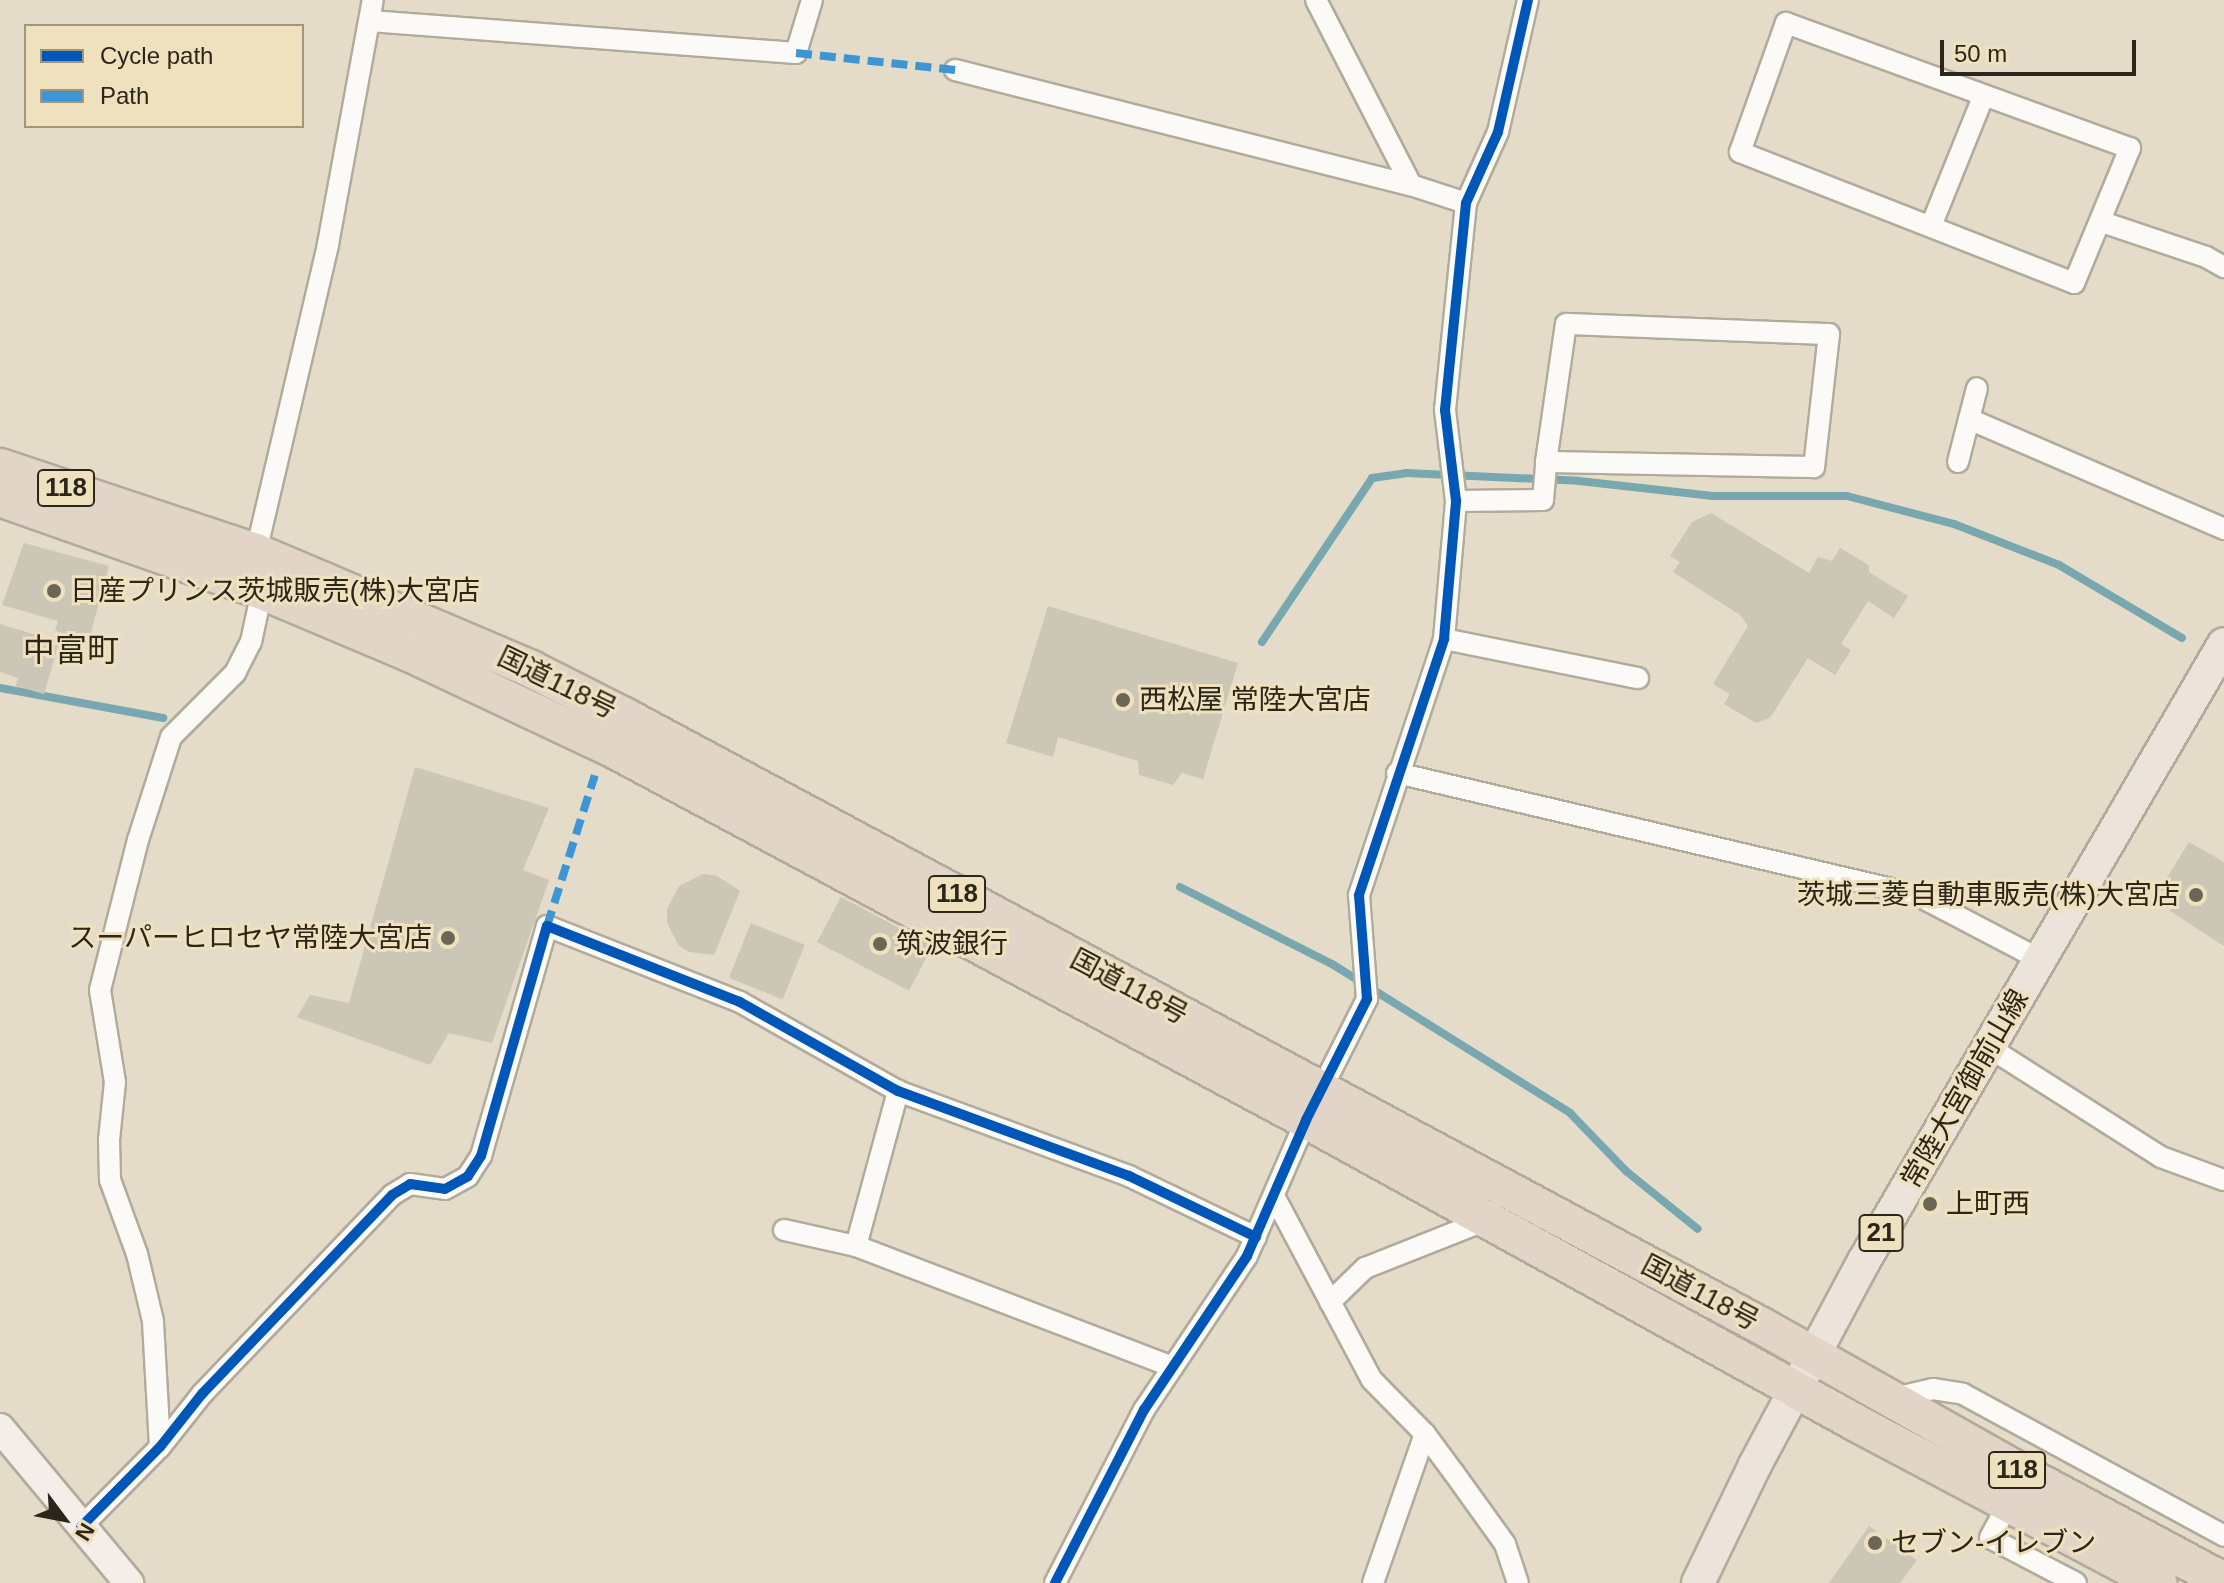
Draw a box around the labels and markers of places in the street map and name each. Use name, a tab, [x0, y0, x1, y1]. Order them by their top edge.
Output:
place label: 日産プリンス茨城販売(株)大宮店	[70, 574, 481, 608]
marker: 日産プリンス茨城販売(株)大宮店	[45, 582, 63, 600]
place label: 西松屋 常陸大宮店	[1139, 683, 1371, 717]
marker: 西松屋 常陸大宮店	[1114, 691, 1132, 709]
place label: 茨城三菱自動車販売(株)大宮店	[1797, 878, 2180, 912]
marker: 茨城三菱自動車販売(株)大宮店	[2187, 886, 2205, 904]
place label: スーパーヒロセヤ常陸大宮店	[68, 921, 432, 955]
place label: 筑波銀行	[896, 927, 1008, 961]
marker: スーパーヒロセヤ常陸大宮店	[439, 929, 457, 947]
marker: 筑波銀行	[871, 935, 889, 953]
place label: 上町西	[1946, 1187, 2030, 1221]
marker: 上町西	[1921, 1195, 1939, 1213]
place label: セブン-イレブン	[1891, 1526, 2096, 1560]
marker: セブン-イレブン	[1866, 1534, 1884, 1552]

